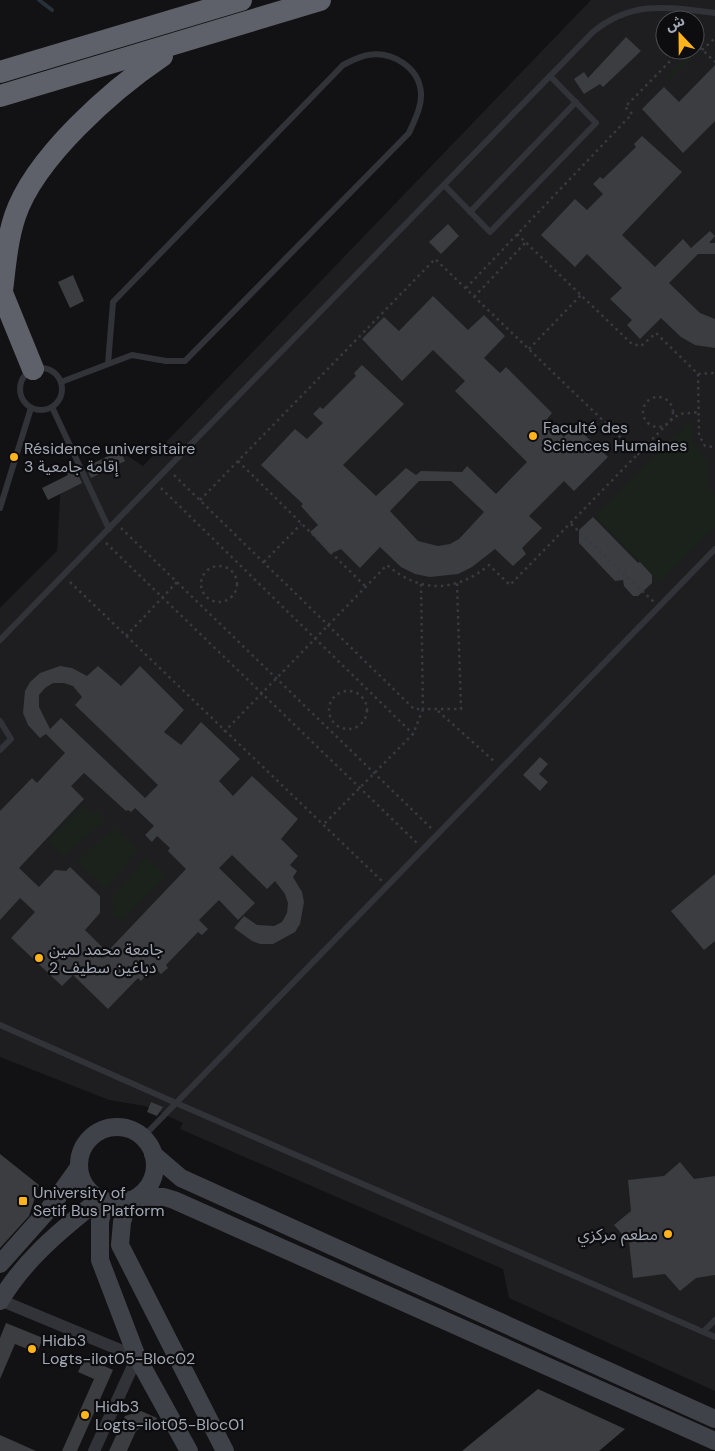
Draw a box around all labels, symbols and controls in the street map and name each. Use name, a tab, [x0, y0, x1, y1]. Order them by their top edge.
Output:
north arrow	[655, 10, 705, 60]
text: ش	[663, 11, 687, 35]
place label: Faculté des Sciences Humaines	[543, 417, 687, 456]
marker: Faculté des Sciences Humaines	[527, 430, 539, 442]
place label: Résidence universitaire إقامة جامعية 3	[24, 438, 195, 477]
marker: Résidence universitaire إقامة جامعية 3	[8, 451, 20, 463]
place label: جامعة محمد لمين دباغين سطيف 2	[49, 939, 164, 978]
marker: جامعة محمد لمين دباغين سطيف 2	[33, 952, 45, 964]
place label: University of Setif Bus Platform	[33, 1182, 164, 1221]
marker: University of Setif Bus Platform	[17, 1195, 29, 1207]
place label: مطعم مركزي	[577, 1224, 658, 1247]
marker: مطعم مركزي	[662, 1228, 674, 1240]
place label: Hidb3 Logts-ilot05-Bloc02	[42, 1330, 195, 1369]
marker: Hidb3 Logts-ilot05-Bloc02	[26, 1343, 38, 1355]
place label: Hidb3 Logts-ilot05-Bloc01	[95, 1396, 244, 1435]
marker: Hidb3 Logts-ilot05-Bloc01	[79, 1409, 91, 1421]

